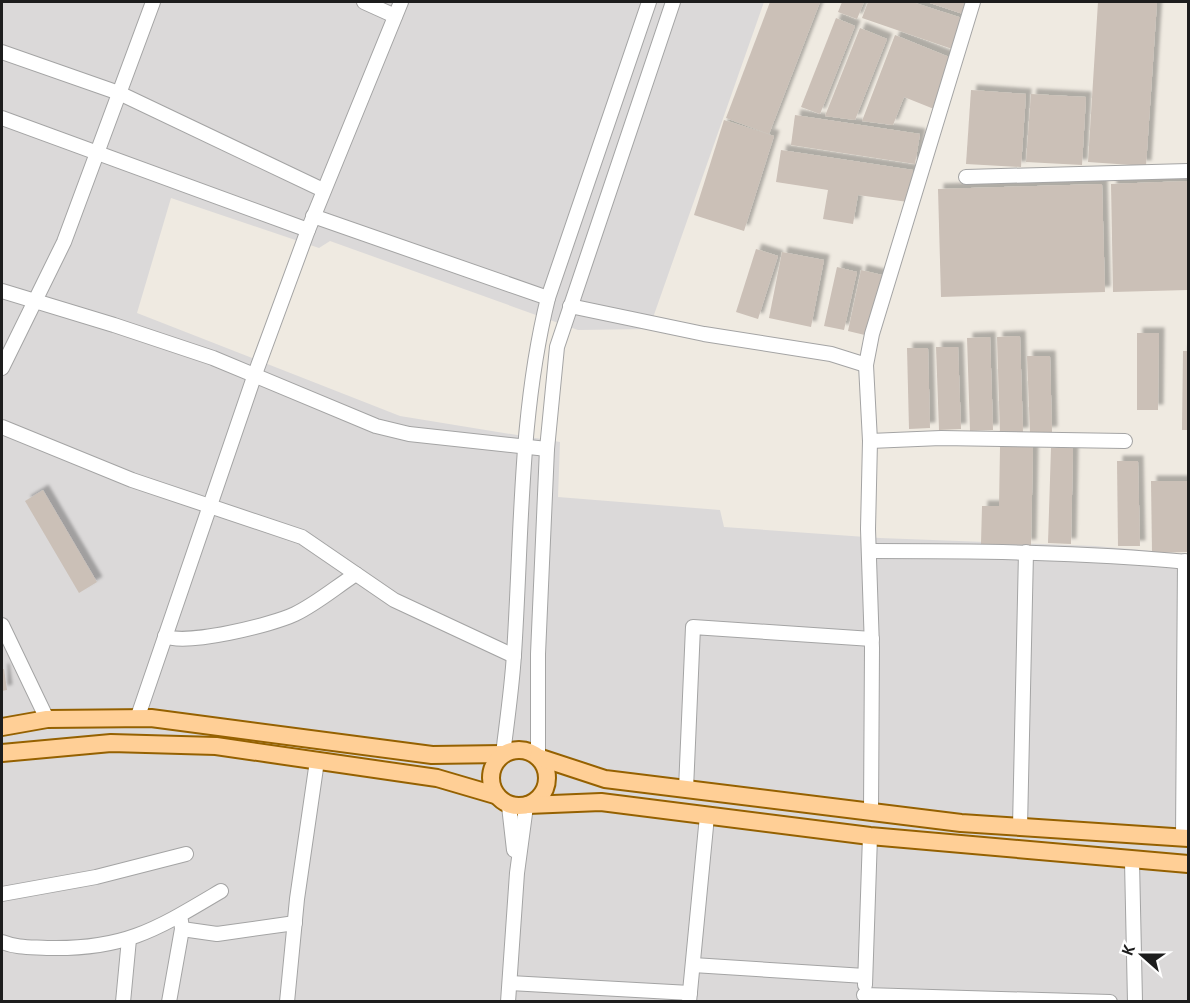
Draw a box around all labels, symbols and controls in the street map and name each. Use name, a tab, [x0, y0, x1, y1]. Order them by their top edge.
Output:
north arrow	[1112, 925, 1172, 985]
text: K	[1117, 941, 1139, 958]

